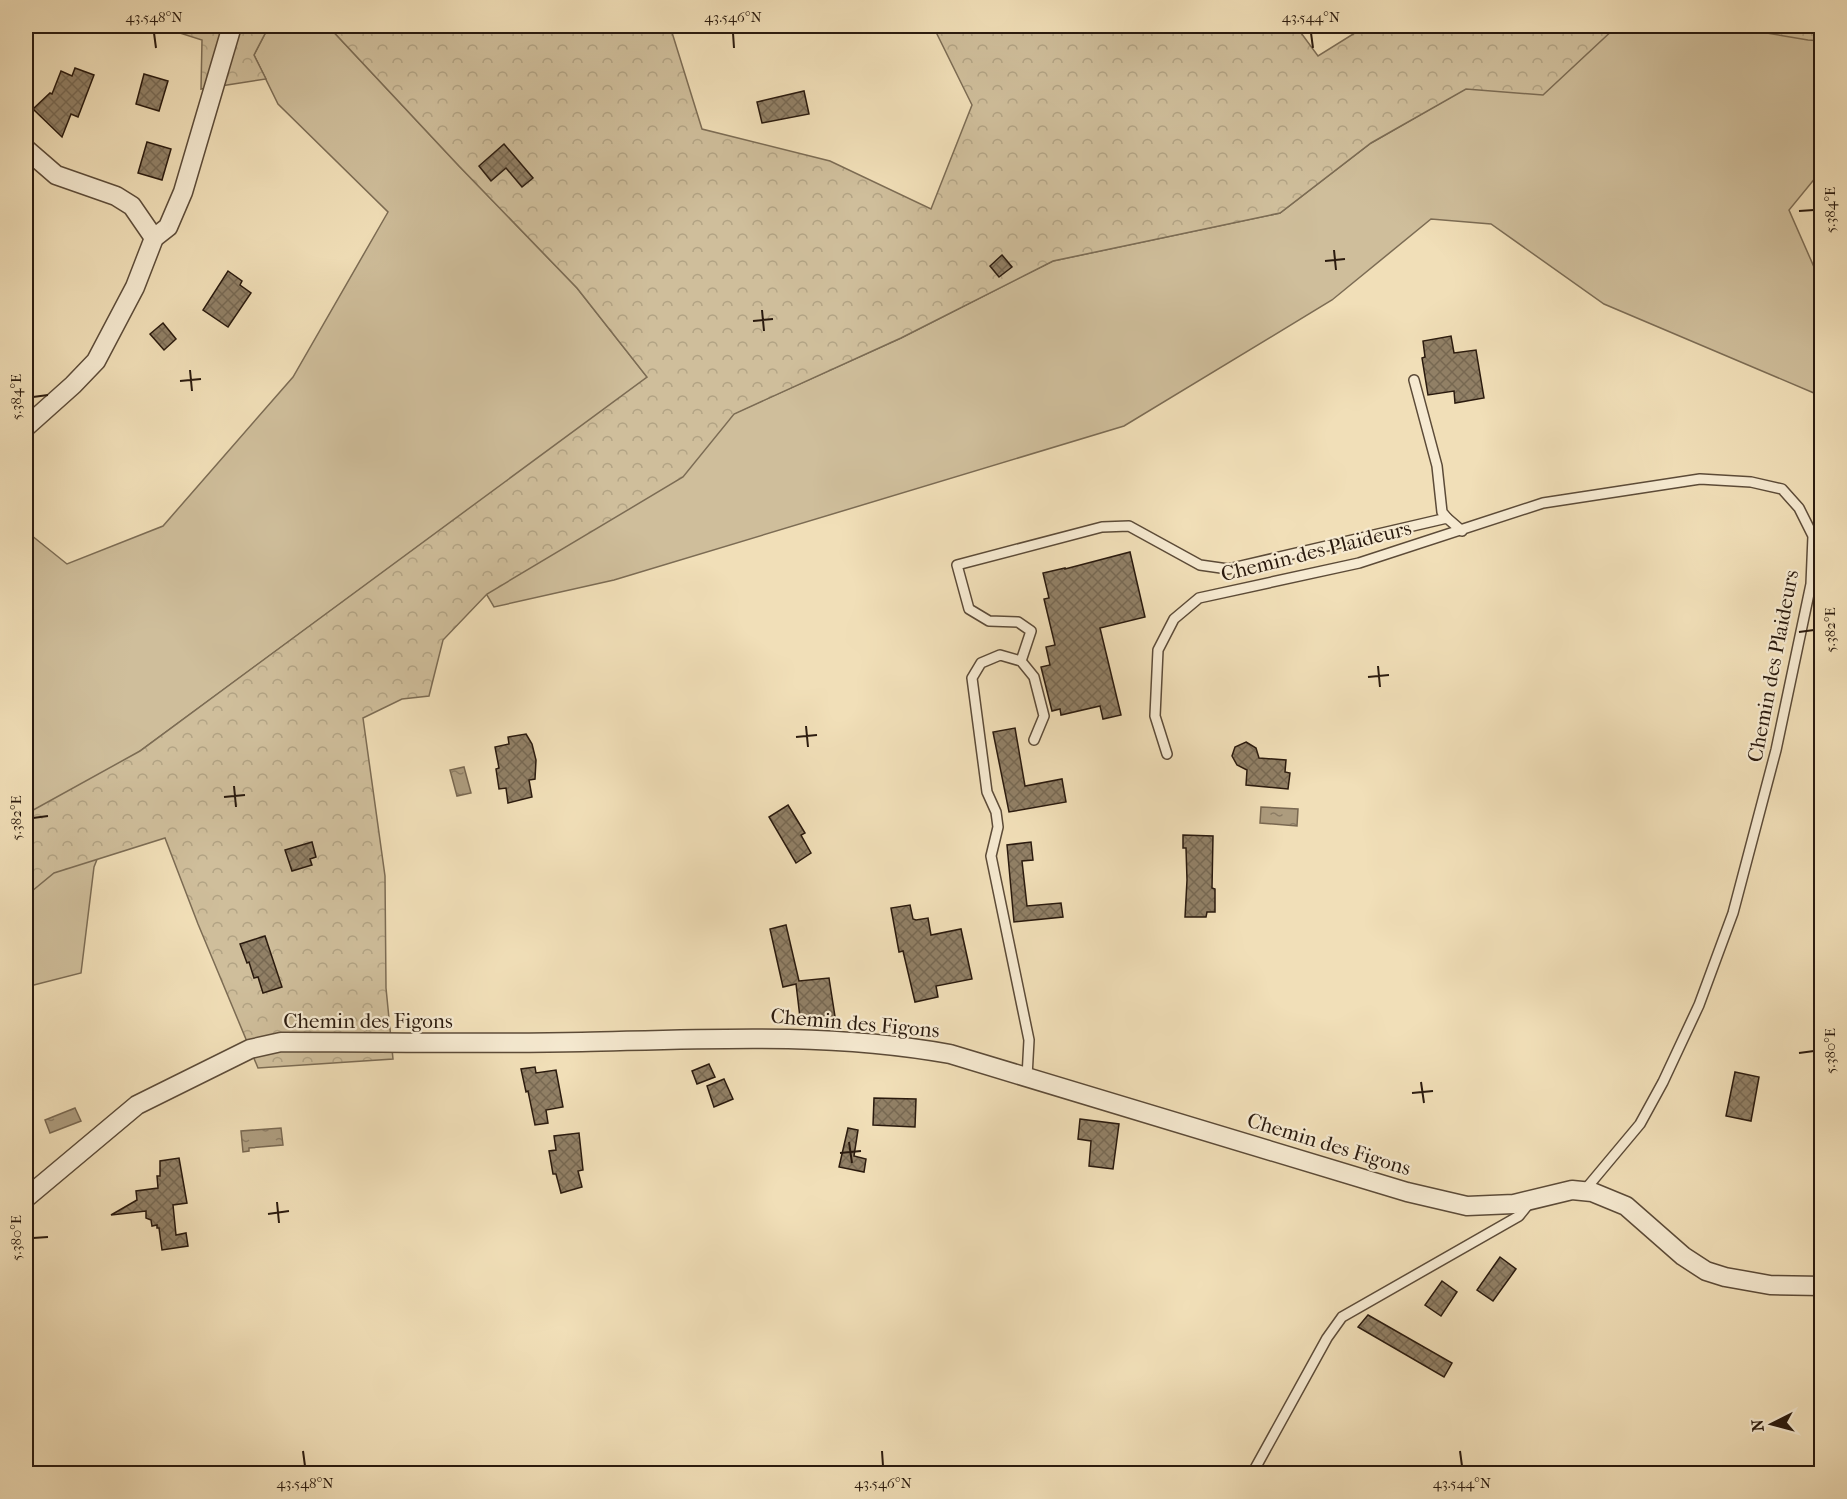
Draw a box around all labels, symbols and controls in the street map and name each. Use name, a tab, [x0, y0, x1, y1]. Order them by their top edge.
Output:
text: 43.548°N	[125, 8, 183, 26]
text: 43.546°N	[704, 8, 762, 26]
text: 43.544°N	[1282, 8, 1341, 26]
text: 5.384°E	[1821, 187, 1839, 233]
text: 5.384°E	[7, 374, 25, 420]
street label: Chemin des Plaideurs	[1218, 516, 1414, 586]
street label: Chemin des Plaideurs	[1743, 568, 1803, 764]
text: 5.382°E	[1821, 607, 1839, 653]
text: 5.382°E	[7, 795, 25, 841]
street label: Chemin des Figons	[769, 1004, 941, 1042]
street label: Chemin des Figons	[283, 1009, 453, 1033]
text: 5.380°E	[1821, 1028, 1839, 1074]
street label: Chemin des Figons	[1244, 1108, 1414, 1180]
text: 5.380°E	[7, 1215, 25, 1261]
north arrow	[1742, 1394, 1802, 1454]
text: N	[1747, 1418, 1768, 1433]
text: 43.548°N	[276, 1474, 334, 1492]
text: 43.546°N	[854, 1474, 912, 1492]
text: 43.544°N	[1433, 1474, 1492, 1492]

